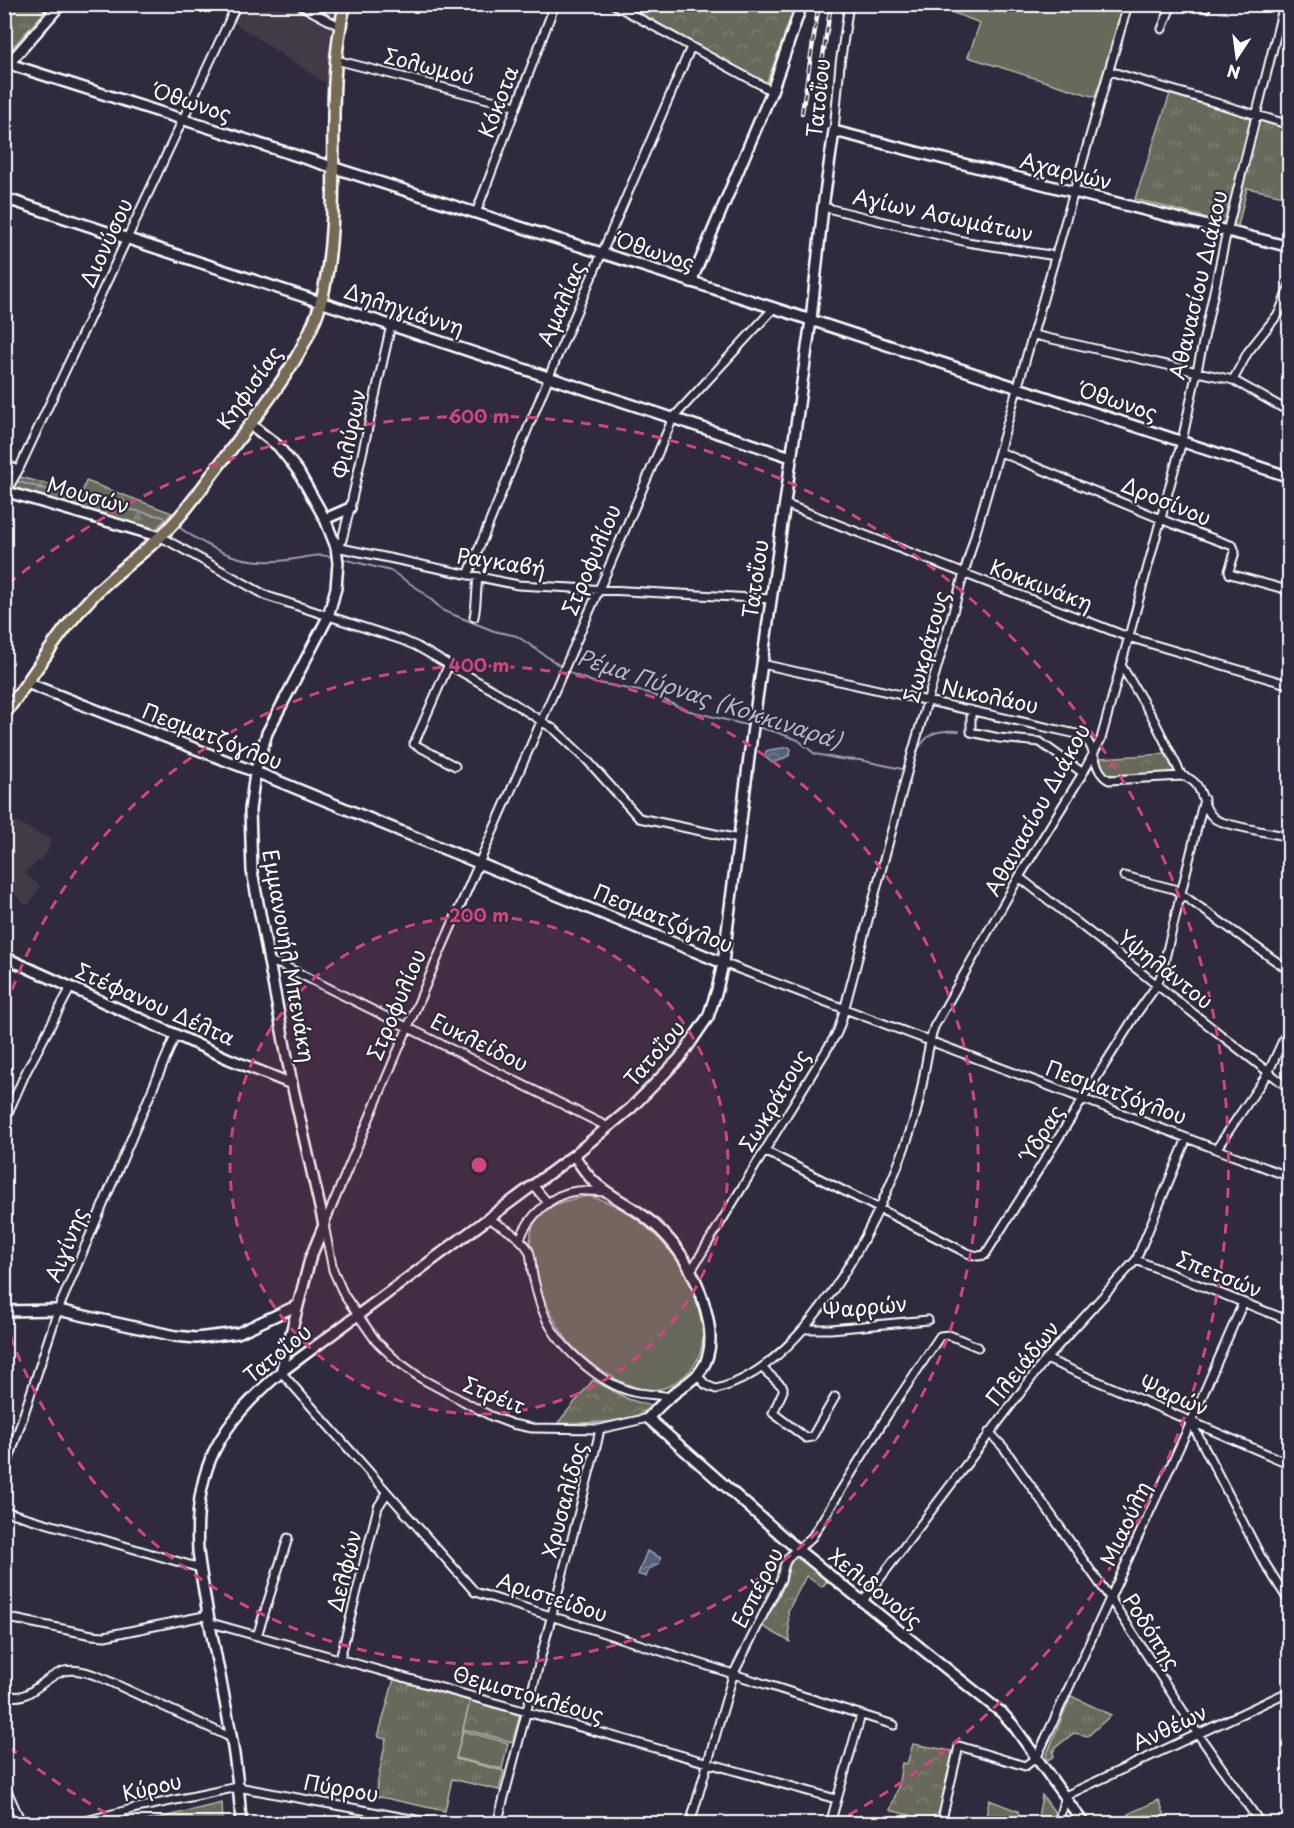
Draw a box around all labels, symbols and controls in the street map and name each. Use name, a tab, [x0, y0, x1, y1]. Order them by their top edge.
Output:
north arrow	[1207, 27, 1267, 87]
street label: Σολωμού	[381, 38, 478, 92]
street label: Τατοΐου	[797, 57, 837, 139]
text: N	[1225, 59, 1242, 86]
street label: Κόκοτα	[469, 60, 526, 142]
street label: Όθωνος	[147, 73, 236, 129]
street label: Αχαρνών	[1017, 143, 1116, 197]
street label: Αγίων Ασωμάτων	[850, 179, 1037, 249]
street label: Αθανασίου Διάκου	[1160, 187, 1234, 382]
street label: Διονύσου	[71, 192, 140, 292]
street label: Όθωνος	[610, 222, 699, 278]
street label: Αμαλίας	[528, 256, 592, 350]
street label: Δηληγιάννη	[341, 274, 469, 343]
street label: Κηφισίας	[208, 338, 289, 435]
street label: Όθωνος	[1073, 372, 1162, 428]
street label: Φιλύρων	[323, 386, 373, 481]
text: 600 m	[448, 402, 510, 429]
street label: Μουσών	[44, 467, 134, 521]
street label: Δροσίνου	[1117, 468, 1216, 533]
street label: Στροφυλίου	[552, 499, 628, 620]
street label: Τατοΐου	[733, 537, 775, 620]
street label: Ραγκαβή	[455, 538, 548, 584]
street label: Κοκκινάκη	[986, 550, 1098, 618]
street label: Σωκράτους	[894, 587, 956, 706]
water label: Ρέμα Πύρνας (Κοκκιναρά)	[573, 639, 847, 756]
text: 400 m	[449, 651, 509, 678]
street label: Νικολάου	[939, 669, 1042, 721]
street label: Πεσματζόγλου	[138, 694, 288, 777]
street label: Αθανασίου Διάκου	[975, 717, 1097, 901]
street label: Εμμανουήλ Μπενάκη	[255, 846, 325, 1065]
street label: Πεσματζόγλου	[589, 875, 738, 960]
text: 200 m	[449, 901, 509, 928]
street label: Υψηλάντου	[1112, 921, 1221, 1016]
street label: Στροφυλίου	[357, 944, 433, 1065]
street label: Στέφανου Δέλτα	[71, 954, 241, 1053]
street label: Ευκλείδου	[426, 1004, 534, 1079]
street label: Τατοΐου	[615, 1012, 692, 1093]
street label: Σωκράτους	[730, 1042, 817, 1157]
street label: Πεσματζόγλου	[1042, 1051, 1192, 1131]
street label: Ύδρας	[1010, 1098, 1071, 1169]
centre of rings	[469, 1155, 489, 1175]
street label: Αιγίνης	[36, 1202, 95, 1286]
street label: Σπετσών	[1172, 1241, 1267, 1305]
street label: Ψαρρών	[821, 1286, 909, 1326]
street label: Πλειάδων	[977, 1313, 1066, 1413]
street label: Τατοΐου	[236, 1315, 318, 1390]
street label: Ψαρών	[1135, 1365, 1214, 1423]
street label: Στρέιτ	[459, 1367, 531, 1421]
street label: Χρυσαλίδος	[532, 1438, 594, 1561]
street label: Μιαούλη	[1091, 1476, 1158, 1571]
street label: Δελφών	[317, 1526, 369, 1615]
street label: Χελιδονούς	[822, 1539, 930, 1635]
street label: Εσπέρου	[722, 1541, 790, 1633]
street label: Αριστείδου	[493, 1563, 612, 1629]
street label: Ροδόπης	[1116, 1586, 1190, 1676]
street label: Θεμιστοκλέους	[449, 1656, 608, 1730]
street label: Ανθέων	[1126, 1695, 1212, 1758]
street label: Κύρου	[119, 1764, 185, 1808]
street label: Πύρρου	[301, 1765, 381, 1809]

